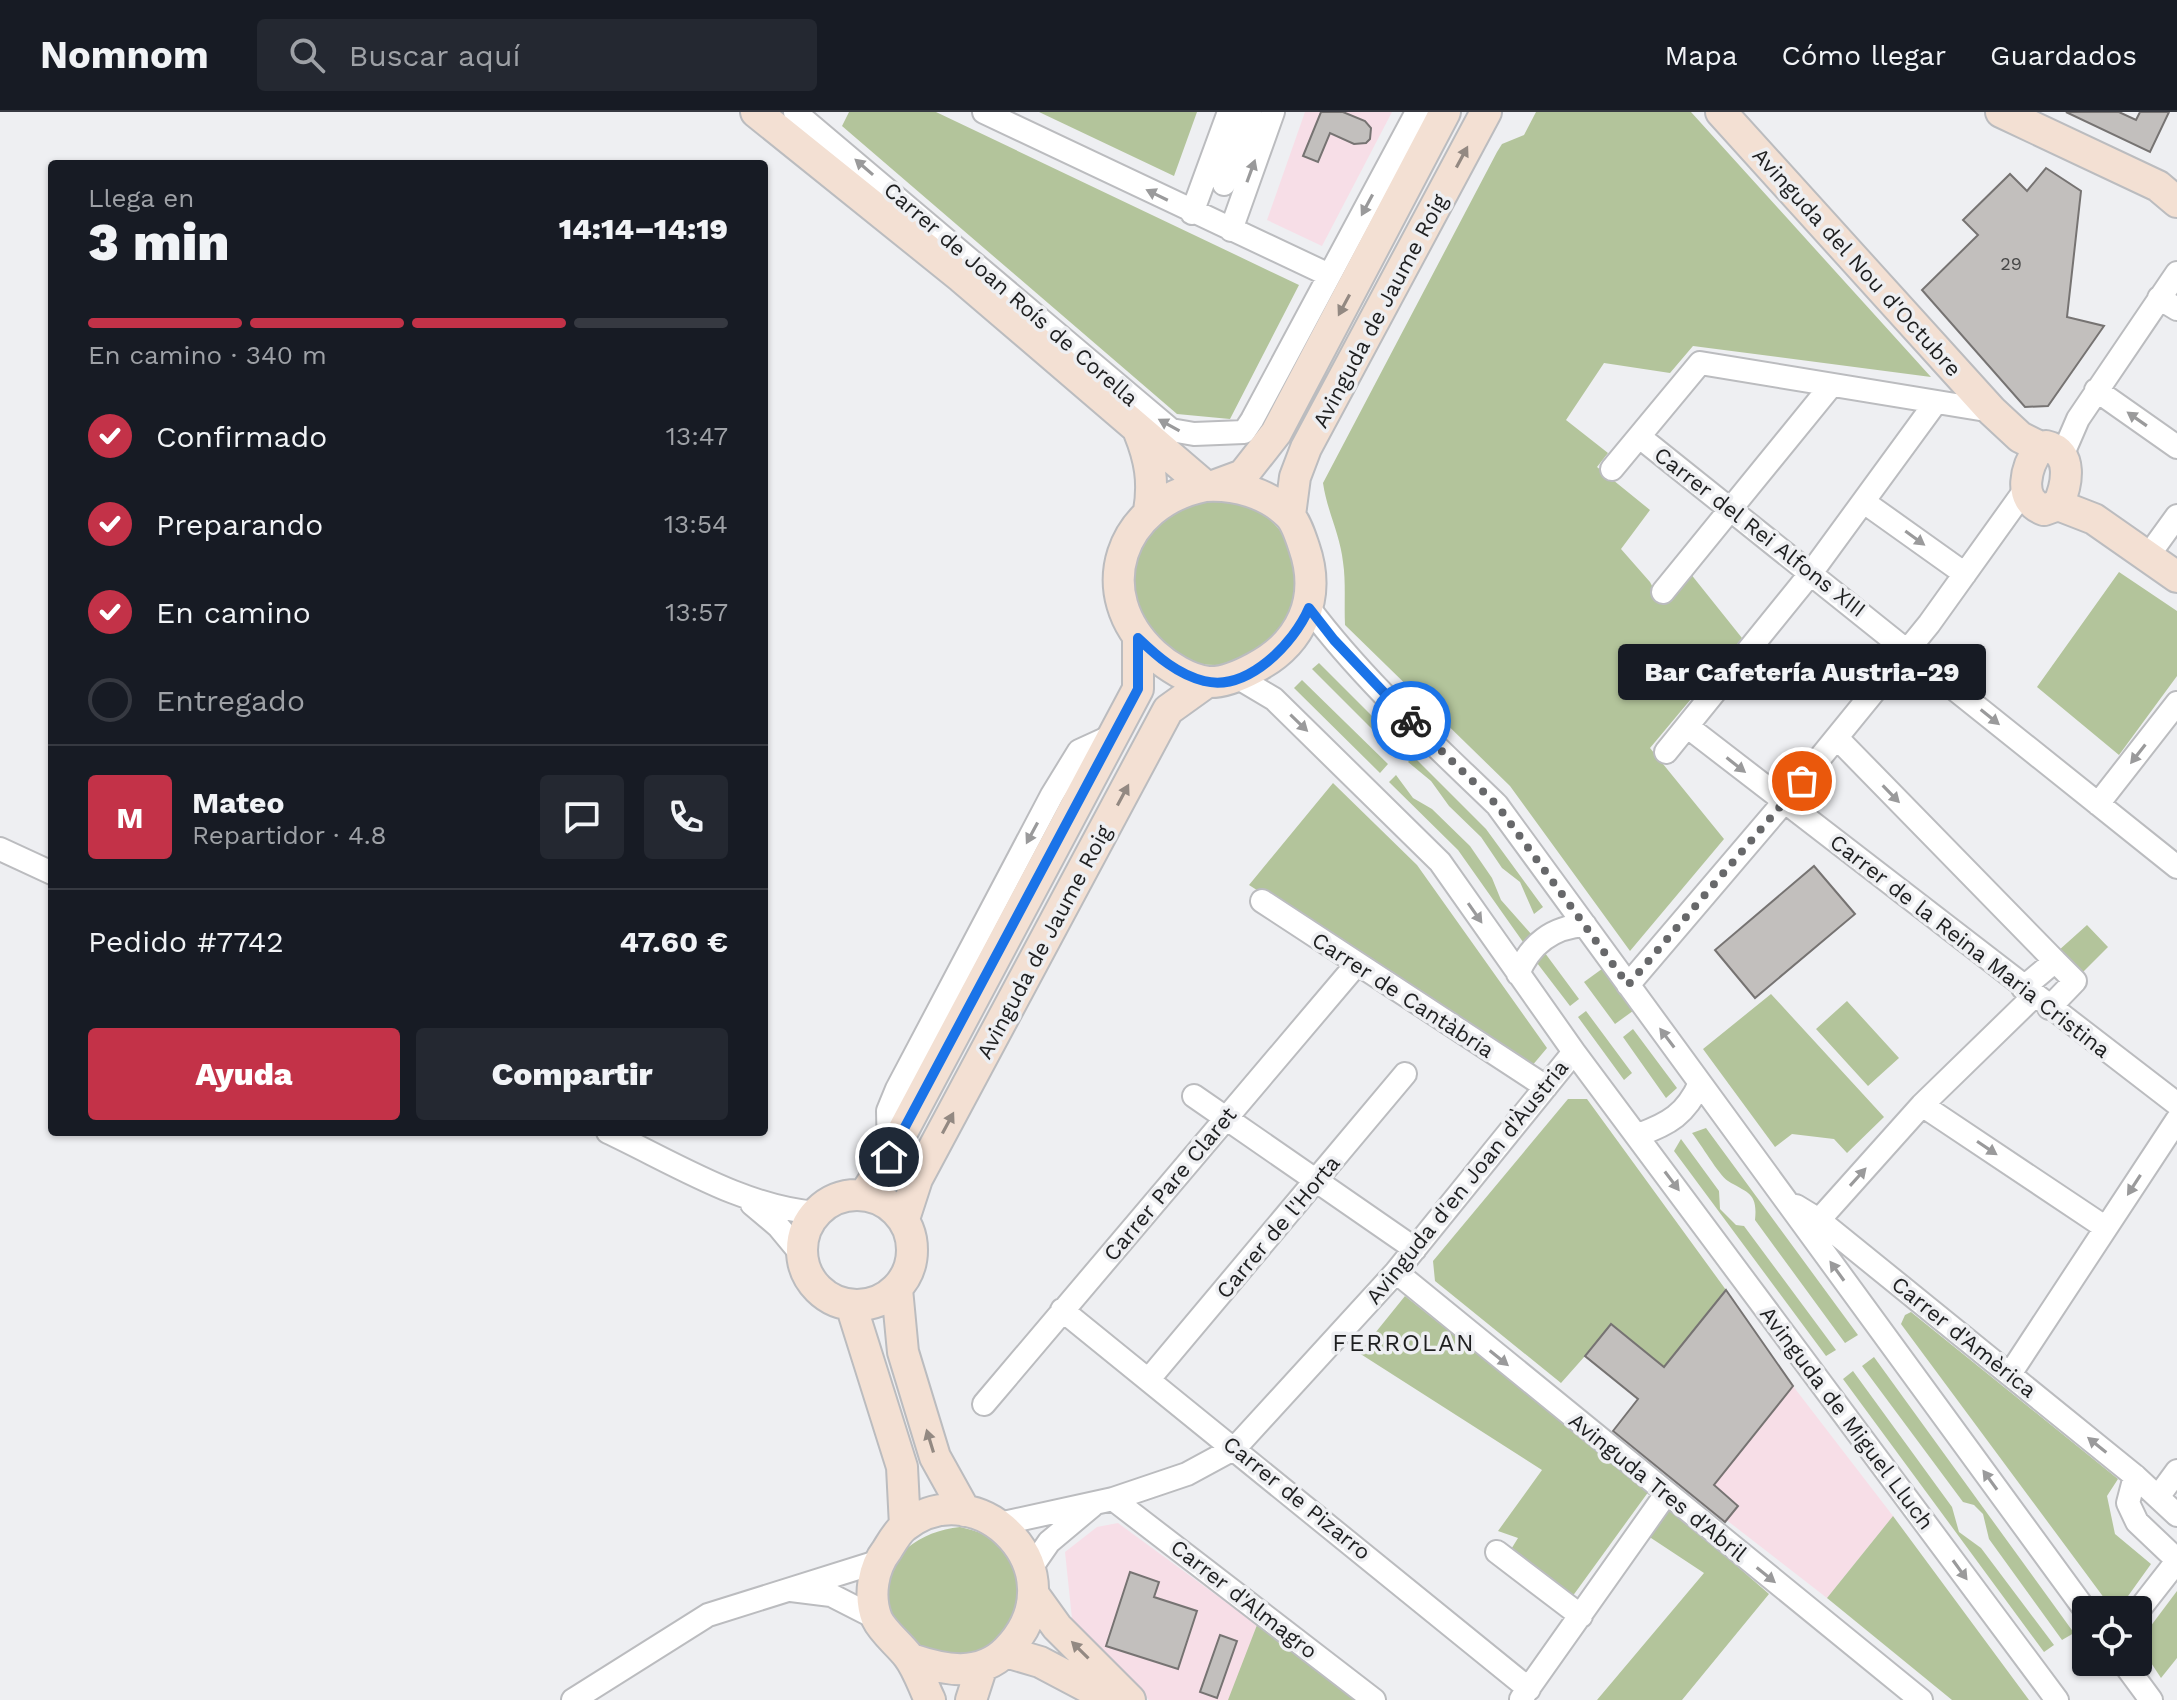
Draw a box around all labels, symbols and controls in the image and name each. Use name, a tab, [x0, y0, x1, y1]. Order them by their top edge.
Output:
search box	[257, 19, 817, 91]
text: Nomnom	[40, 33, 209, 77]
icon: search	[285, 33, 329, 77]
text: Buscar aquí	[349, 38, 520, 73]
text: Mapa	[1665, 39, 1738, 72]
text: Cómo llegar	[1782, 39, 1946, 72]
text: Guardados	[1990, 39, 2137, 72]
street label: Avinguda del Nou d'Octubre	[1748, 143, 1966, 381]
one-way arrow	[1455, 146, 1469, 168]
one-way arrow	[854, 159, 873, 177]
one-way arrow	[1245, 159, 1258, 183]
street label: Carrer de Joan Roís de Corella	[879, 177, 1143, 411]
text: Llega en	[88, 183, 194, 213]
one-way arrow	[1145, 188, 1168, 202]
street label: Avinguda de Jaume Roig	[1308, 190, 1452, 432]
one-way arrow	[1360, 194, 1373, 217]
text: 14:14–14:19	[559, 211, 728, 246]
text: 3 min	[88, 212, 230, 273]
house number: 29	[2000, 253, 2022, 274]
one-way arrow	[1337, 293, 1350, 316]
text: En camino · 340 m	[88, 340, 327, 370]
one-way arrow	[2126, 412, 2147, 427]
icon: check	[88, 414, 132, 458]
text: Confirmado	[156, 419, 327, 454]
one-way arrow	[1158, 419, 1180, 433]
text: 13:47	[666, 421, 728, 451]
street label: Carrer del Rei Alfons XIII	[1649, 442, 1871, 622]
icon: check	[88, 502, 132, 546]
text: Preparando	[156, 507, 323, 542]
text: 13:54	[664, 509, 728, 539]
one-way arrow	[1904, 530, 1925, 545]
icon: check	[88, 590, 132, 634]
text: En camino	[156, 595, 311, 630]
text: 13:57	[665, 597, 728, 627]
callout: Bar Cafetería Austria-29	[1618, 645, 1986, 701]
text: Bar Cafetería Austria-29	[1645, 657, 1959, 687]
courier	[1371, 681, 1451, 761]
text: Entregado	[156, 683, 305, 718]
icon: bike	[1389, 699, 1433, 743]
one-way arrow	[1980, 708, 2000, 724]
one-way arrow	[1289, 714, 1308, 732]
one-way arrow	[2130, 744, 2146, 764]
pin	[1768, 747, 1836, 815]
one-way arrow	[1726, 756, 1746, 772]
icon: bag	[1780, 759, 1824, 803]
button: chat	[540, 775, 624, 859]
button: phone	[644, 775, 728, 859]
one-way arrow	[1116, 783, 1130, 806]
one-way arrow	[1881, 784, 1900, 803]
text: Mateo	[192, 785, 284, 820]
text: M	[116, 800, 144, 835]
text: Repartidor · 4.8	[192, 820, 387, 850]
street label: Avinguda de Jaume Roig	[972, 821, 1116, 1063]
one-way arrow	[1026, 822, 1039, 845]
street label: Carrer de la Reina Maria Cristina	[1825, 829, 2115, 1063]
one-way arrow	[1467, 902, 1482, 923]
text: Pedido #7742	[88, 924, 284, 959]
text: 47.60 €	[620, 924, 728, 959]
street label: Carrer de Cantàbria	[1307, 927, 1499, 1063]
button: Ayuda	[88, 1028, 400, 1120]
button: Compartir	[416, 1028, 728, 1120]
one-way arrow	[1659, 1028, 1675, 1048]
street label: Avinguda d'en Joan d'Àustria	[1361, 1055, 1573, 1309]
street label: Carrer Pare Claret	[1098, 1102, 1242, 1266]
one-way arrow	[941, 1111, 954, 1134]
pin	[855, 1123, 923, 1191]
icon: home	[867, 1135, 911, 1179]
one-way arrow	[1976, 1140, 1997, 1155]
street label: Carrer de l'Horta	[1211, 1151, 1345, 1303]
one-way arrow	[1849, 1167, 1866, 1187]
one-way arrow	[1663, 1171, 1679, 1191]
one-way arrow	[2127, 1175, 2142, 1196]
one-way arrow	[1829, 1260, 1845, 1281]
street label: Carrer d'Amèrica	[1887, 1271, 2041, 1403]
street label: Avinguda de Miguel Lluch	[1755, 1302, 1939, 1534]
district label: FERROLAN	[1332, 1329, 1476, 1357]
one-way arrow	[1489, 1349, 1509, 1365]
street label: Avinguda Tres d'Abril	[1564, 1408, 1752, 1567]
one-way arrow	[923, 1429, 936, 1453]
street label: Carrer de Pizarro	[1218, 1431, 1376, 1565]
one-way arrow	[2087, 1438, 2107, 1454]
one-way arrow	[1983, 1470, 1999, 1491]
street label: Carrer d'Almagro	[1166, 1534, 1322, 1664]
one-way arrow	[1952, 1559, 1968, 1580]
one-way arrow	[1756, 1566, 1776, 1583]
map controls	[2072, 1596, 2152, 1676]
button: locate	[2072, 1596, 2152, 1676]
one-way arrow	[1071, 1641, 1090, 1659]

